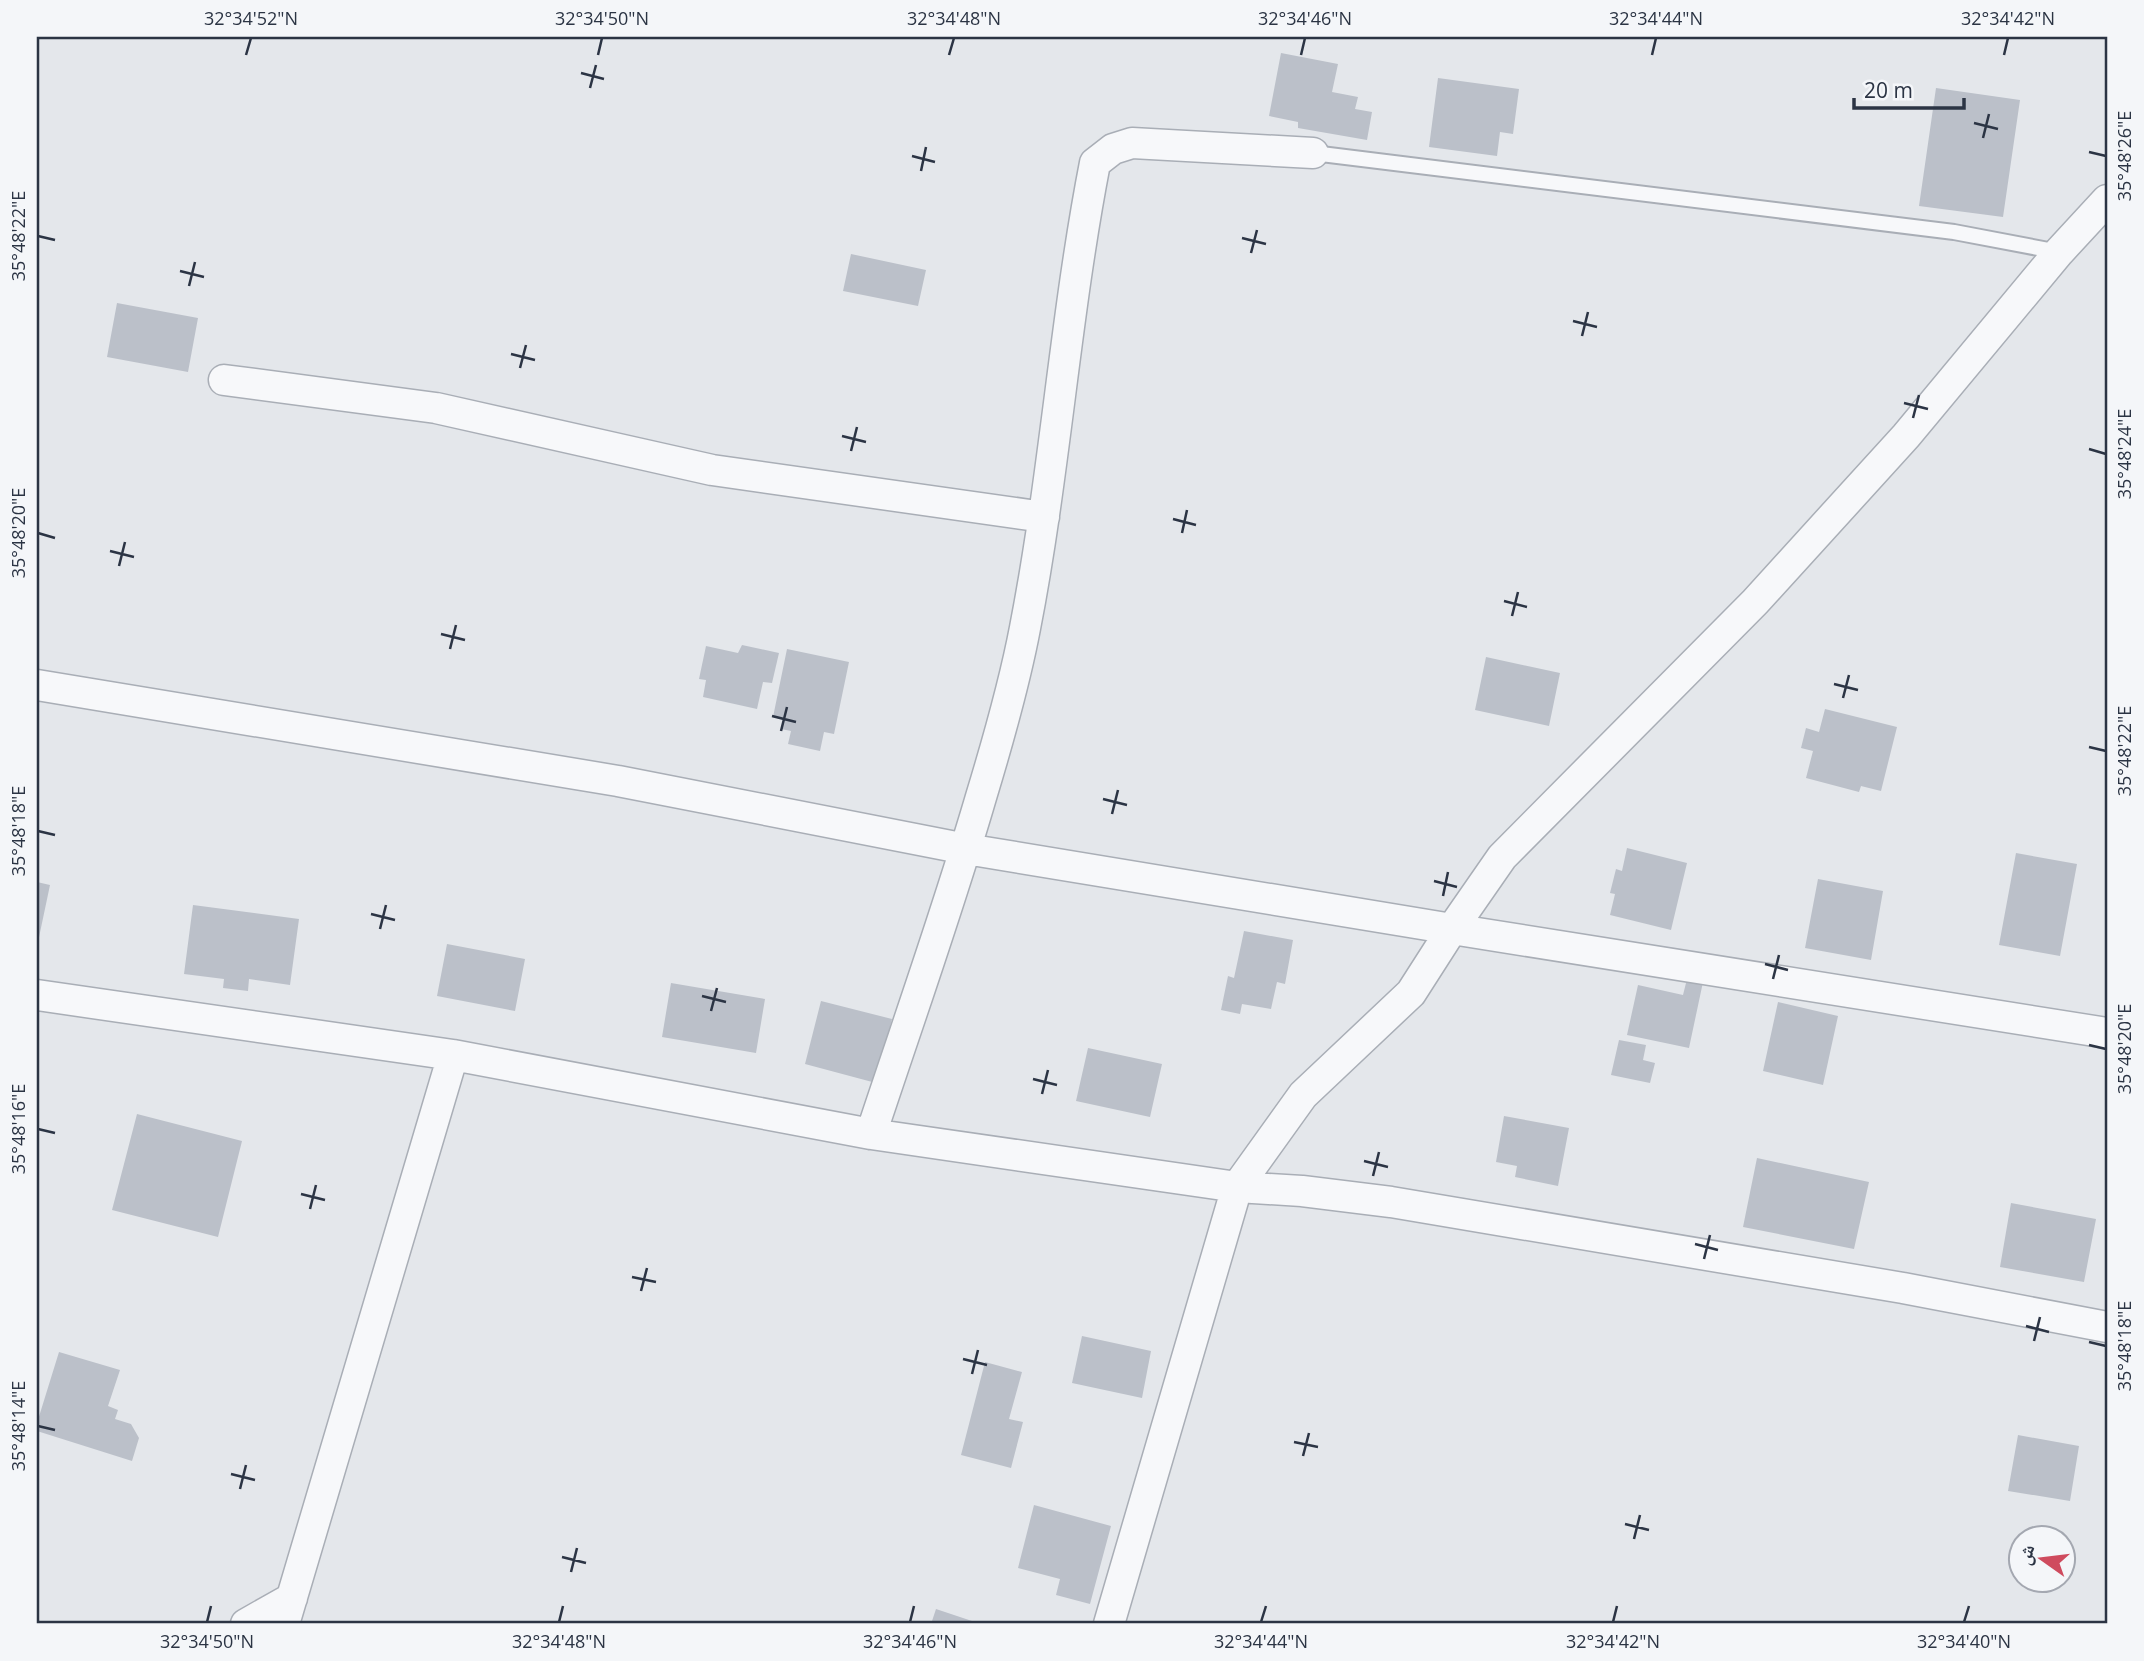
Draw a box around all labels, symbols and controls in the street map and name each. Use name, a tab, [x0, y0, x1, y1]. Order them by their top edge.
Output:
text: 32°34'52"N	[204, 6, 298, 30]
text: 32°34'50"N	[555, 6, 649, 30]
text: 32°34'48"N	[907, 6, 1001, 30]
text: 32°34'46"N	[1258, 6, 1352, 30]
text: 32°34'44"N	[1609, 6, 1703, 30]
text: 32°34'42"N	[1961, 6, 2055, 30]
scale bar	[1854, 66, 1964, 110]
text: 20 m	[1864, 76, 1913, 104]
text: 35°48'26"E	[2112, 111, 2136, 201]
text: 35°48'22"E	[6, 191, 30, 281]
text: 35°48'24"E	[2112, 409, 2136, 499]
text: 35°48'20"E	[6, 488, 30, 578]
text: 35°48'22"E	[2112, 706, 2136, 796]
text: 35°48'18"E	[6, 786, 30, 876]
text: 35°48'20"E	[2112, 1004, 2136, 1094]
text: 35°48'16"E	[6, 1084, 30, 1174]
text: 35°48'18"E	[2112, 1301, 2136, 1391]
text: 35°48'14"E	[6, 1381, 30, 1471]
north arrow	[2008, 1524, 2078, 1594]
text: ش	[2010, 1542, 2041, 1568]
text: 32°34'50"N	[160, 1629, 254, 1653]
text: 32°34'48"N	[512, 1629, 606, 1653]
text: 32°34'46"N	[863, 1629, 957, 1653]
text: 32°34'44"N	[1214, 1629, 1308, 1653]
text: 32°34'42"N	[1566, 1629, 1660, 1653]
text: 32°34'40"N	[1917, 1629, 2011, 1653]

